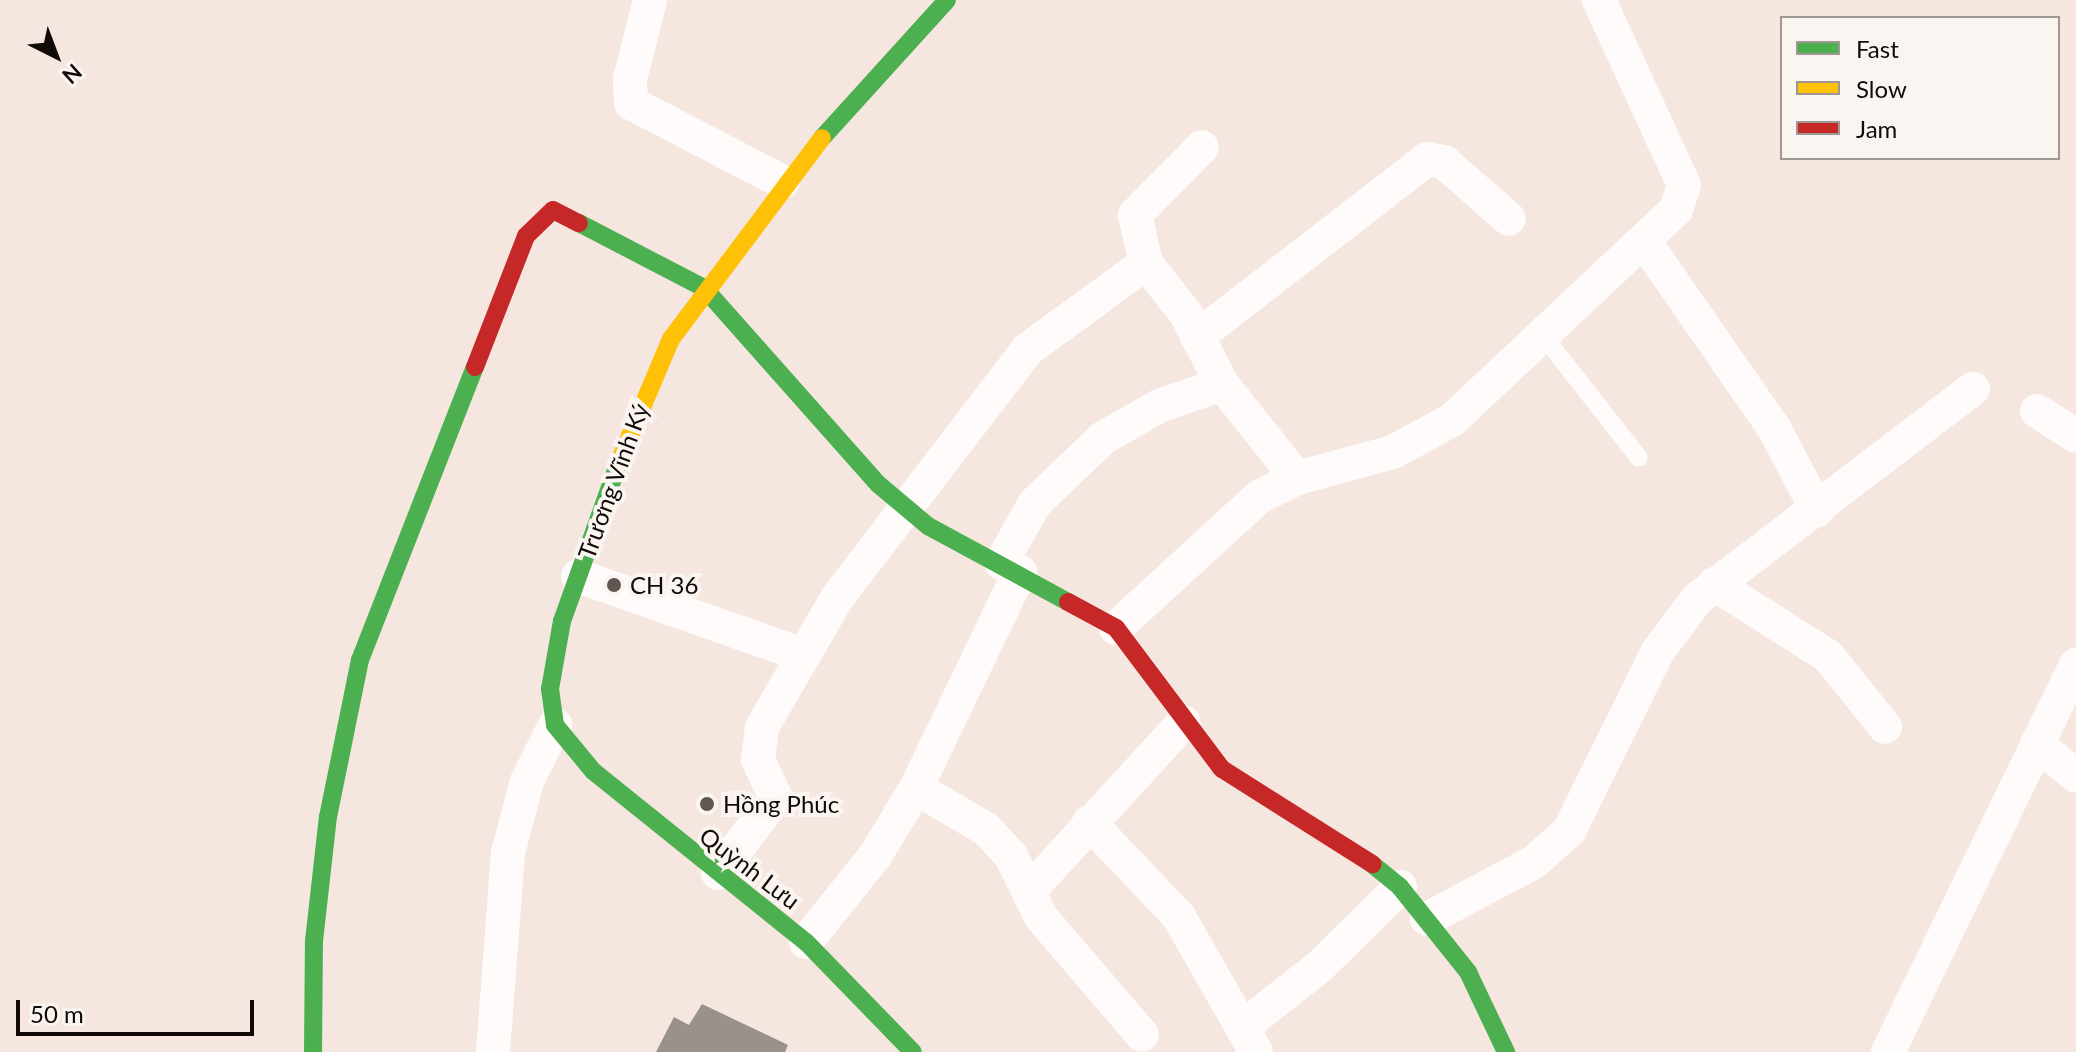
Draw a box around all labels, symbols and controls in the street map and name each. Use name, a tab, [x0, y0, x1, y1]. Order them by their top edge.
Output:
north arrow	[16, 16, 96, 96]
legend	[1780, 16, 2060, 160]
text: Fast	[1856, 34, 1899, 63]
text: N	[57, 58, 88, 90]
text: Slow	[1856, 74, 1907, 103]
text: Jam	[1856, 114, 1897, 143]
street label: Trương Vĩnh Ký	[571, 399, 655, 563]
place label: CH 36	[630, 571, 698, 599]
marker: CH 36	[605, 576, 623, 594]
place label: Hồng Phúc	[723, 790, 839, 818]
marker: Hồng Phúc	[698, 795, 716, 813]
street label: Quỳnh Lưu	[694, 821, 806, 915]
scale bar	[20, 984, 258, 1034]
text: 50 m	[30, 999, 84, 1028]

